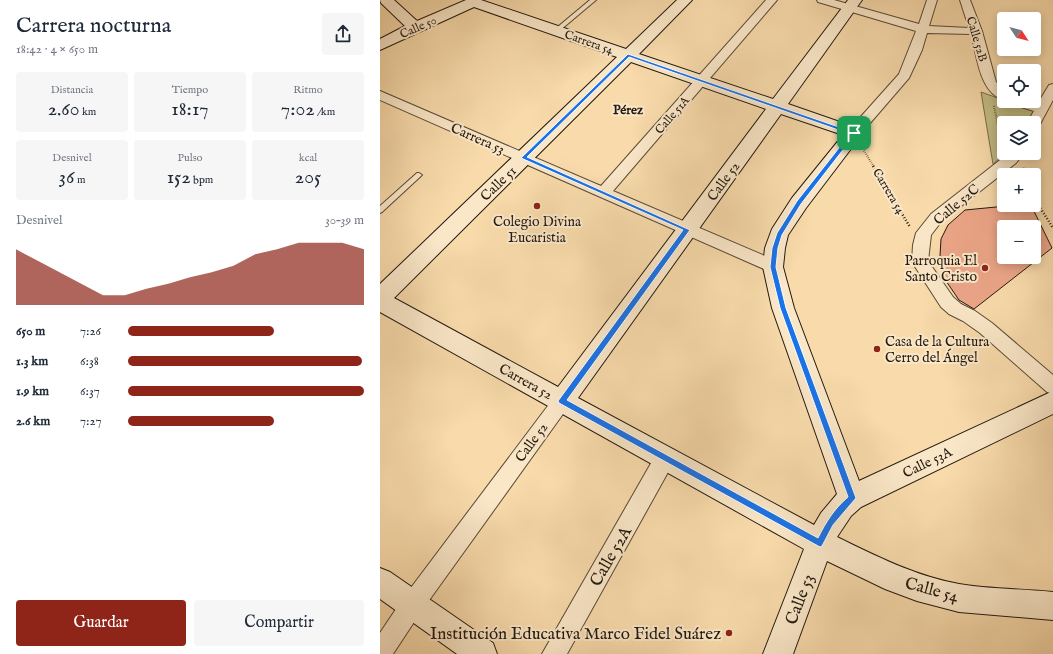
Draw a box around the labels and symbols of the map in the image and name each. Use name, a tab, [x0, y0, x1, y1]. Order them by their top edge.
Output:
north arrow	[997, 12, 1041, 56]
street label: Calle 50	[398, 13, 439, 42]
street label: Calle 52B	[963, 15, 990, 64]
street label: Carrera 54	[563, 27, 615, 58]
street label: Calle 51A	[652, 93, 693, 137]
district label: Pérez	[613, 102, 643, 119]
pin	[837, 116, 871, 150]
street label: Carrera 53	[448, 119, 507, 159]
street label: Calle 52	[703, 158, 744, 205]
street label: Calle 51	[477, 162, 521, 205]
street label: Carrera 54	[869, 166, 908, 217]
street label: Calle 52C	[930, 180, 983, 229]
marker: Colegio Divina Eucaristia	[532, 201, 542, 211]
place label: Colegio Divina Eucaristia	[493, 213, 582, 247]
place label: Parroquia El Santo Cristo	[905, 252, 977, 286]
marker: Parroquia El Santo Cristo	[980, 263, 990, 273]
place label: Casa de la Cultura Cerro del Ángel	[885, 333, 990, 367]
marker: Casa de la Cultura Cerro del Ángel	[872, 344, 882, 354]
street label: Carrera 52	[496, 360, 556, 404]
street label: Calle 52	[511, 419, 552, 466]
street label: Calle 53A	[900, 443, 956, 483]
street label: Calle 52A	[586, 523, 637, 590]
street label: Calle 53	[781, 571, 820, 628]
street label: Calle 54	[902, 573, 961, 608]
place label: Institución Educativa Marco Fidel Suárez	[430, 624, 721, 645]
marker: Institución Educativa Marco Fidel Suárez	[724, 628, 734, 638]

